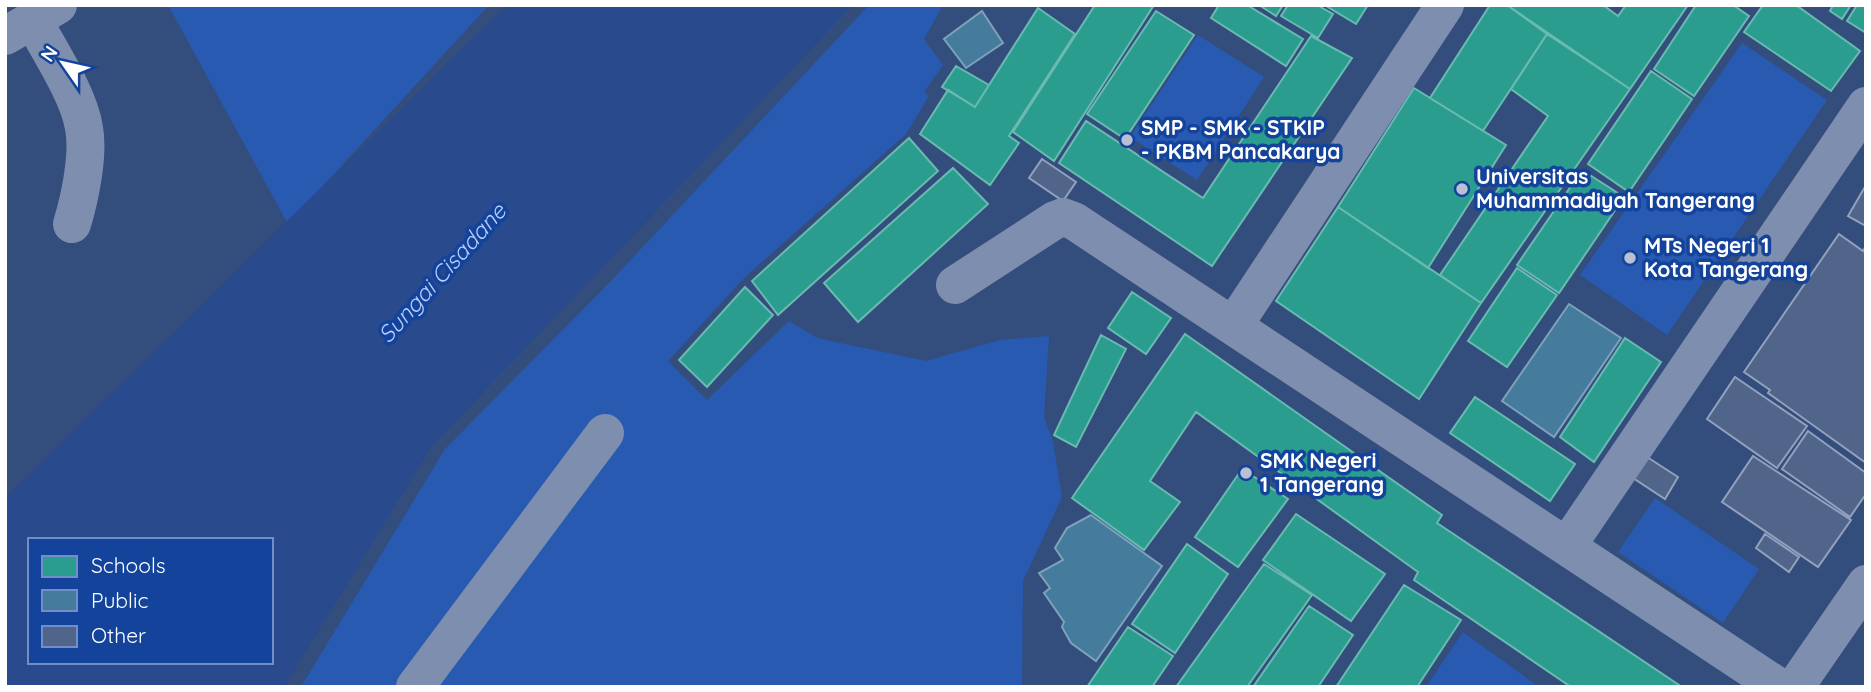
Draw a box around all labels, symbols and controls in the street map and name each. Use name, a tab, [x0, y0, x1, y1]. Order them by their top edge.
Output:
north arrow	[28, 28, 98, 98]
text: N	[35, 41, 63, 66]
place label: SMP - SMK - STKIP - PKBM Pancakarya	[1141, 114, 1341, 164]
marker: SMP - SMK - STKIP - PKBM Pancakarya	[1119, 132, 1135, 148]
place label: Universitas Muhammadiyah Tangerang	[1476, 163, 1755, 213]
marker: Universitas Muhammadiyah Tangerang	[1454, 181, 1470, 197]
water label: Sungai Cisadane	[371, 196, 513, 348]
place label: MTs Negeri 1 Kota Tangerang	[1644, 232, 1808, 282]
marker: MTs Negeri 1 Kota Tangerang	[1622, 250, 1638, 266]
place label: SMK Negeri 1 Tangerang	[1260, 447, 1384, 497]
marker: SMK Negeri 1 Tangerang	[1238, 465, 1254, 481]
legend	[28, 538, 273, 664]
text: Schools	[91, 552, 166, 578]
text: Public	[91, 587, 148, 613]
text: Other	[91, 622, 146, 648]

